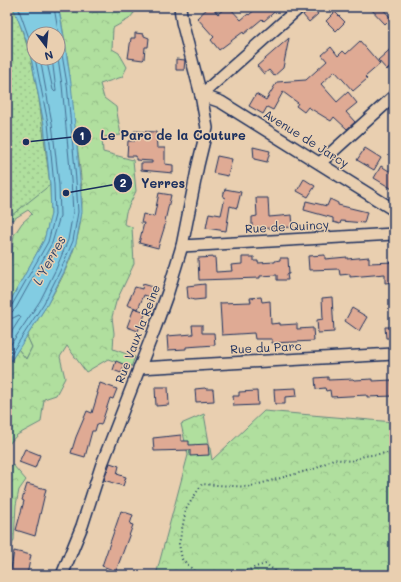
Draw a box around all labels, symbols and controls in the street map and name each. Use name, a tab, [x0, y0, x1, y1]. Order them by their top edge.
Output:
north arrow	[26, 26, 66, 66]
text: N	[43, 48, 55, 64]
street label: Avenue de Jarcy	[261, 105, 352, 171]
callout: Le Parc de la Couture	[72, 123, 254, 148]
text: Le Parc de la Couture	[100, 126, 246, 143]
text: 1	[79, 127, 85, 143]
callout: Yerres	[113, 170, 193, 195]
text: 2	[120, 174, 127, 190]
text: Yerres	[141, 174, 185, 191]
street label: Rue de Quincy	[245, 216, 329, 236]
water label: L'Yerres	[28, 232, 69, 287]
street label: Rue Vaux la Reine	[111, 282, 163, 385]
street label: Rue du Parc	[230, 337, 302, 357]

